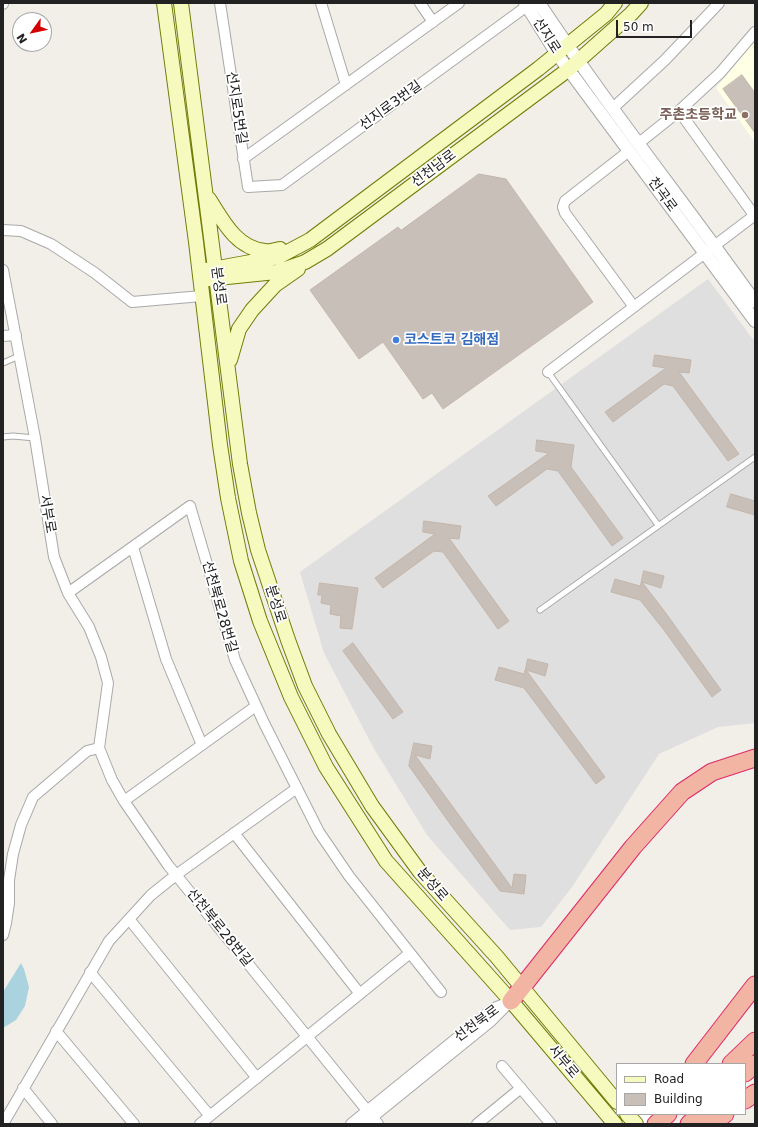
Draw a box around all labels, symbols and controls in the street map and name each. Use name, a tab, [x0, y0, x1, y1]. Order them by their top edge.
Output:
north arrow	[12, 12, 52, 52]
scale bar	[618, 12, 694, 38]
street label: 선지로	[528, 15, 564, 57]
text: 50 m	[623, 20, 654, 34]
text: N	[14, 31, 30, 46]
street label: 선지로5번길	[222, 70, 250, 146]
street label: 선지로3번길	[356, 78, 426, 134]
place label: 주촌초등학교	[660, 107, 737, 123]
marker: 주촌초등학교	[740, 110, 750, 120]
street label: 선천남로	[408, 147, 460, 191]
street label: 천곡로	[644, 174, 680, 216]
street label: 분성로	[207, 266, 229, 306]
place label: 코스트코 김해점	[404, 332, 499, 348]
marker: 코스트코 김해점	[391, 335, 401, 345]
street label: 서부로	[35, 494, 59, 534]
street label: 선천북로28번길	[198, 559, 240, 655]
street label: 분성로	[261, 583, 289, 625]
street label: 분성로	[413, 865, 451, 905]
street label: 선천북로28번길	[183, 886, 255, 970]
street label: 선천북로	[451, 1002, 503, 1046]
street label: 서부로	[544, 1042, 582, 1082]
legend	[616, 1063, 746, 1115]
text: Road	[654, 1072, 684, 1086]
text: Building	[654, 1092, 703, 1106]

